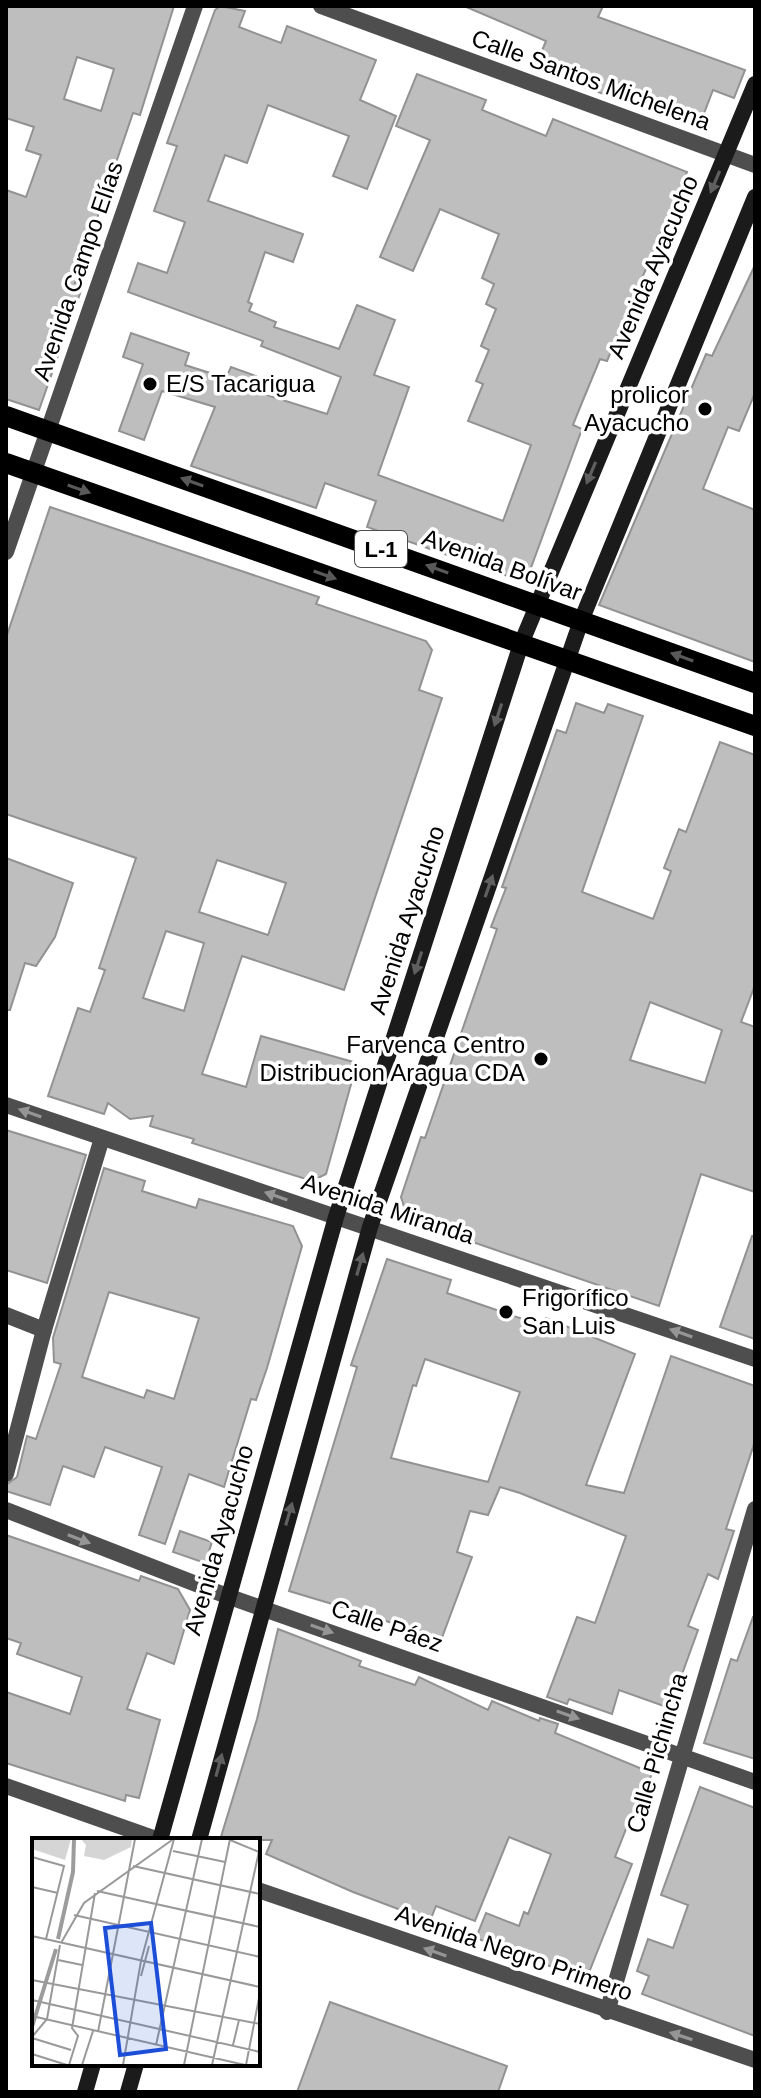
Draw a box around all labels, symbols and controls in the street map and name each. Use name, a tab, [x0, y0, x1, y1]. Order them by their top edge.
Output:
street label: Calle Santos Michelena	[468, 24, 715, 136]
street label: Avenida Campo Elías	[27, 158, 128, 384]
one-way arrow	[708, 170, 721, 194]
street label: Avenida Ayacucho	[602, 171, 703, 363]
place label: E/S Tacarigua	[166, 370, 316, 397]
marker: E/S Tacarigua	[141, 375, 159, 393]
place label: prolicor Ayacucho	[584, 381, 689, 436]
marker: prolicor Ayacucho	[696, 400, 714, 418]
one-way arrow	[584, 461, 597, 485]
one-way arrow	[180, 476, 204, 488]
one-way arrow	[68, 484, 92, 496]
street label: Avenida Bolívar	[419, 523, 586, 606]
road number: L-1	[355, 531, 407, 567]
one-way arrow	[425, 563, 449, 575]
one-way arrow	[313, 570, 337, 582]
one-way arrow	[669, 651, 693, 663]
one-way arrow	[491, 704, 504, 728]
street label: Avenida Ayacucho	[363, 822, 450, 1018]
one-way arrow	[484, 873, 496, 897]
one-way arrow	[412, 951, 424, 975]
place label: Farvenca Centro Distribucion Aragua CDA	[260, 1031, 525, 1086]
marker: Farvenca Centro Distribucion Aragua CDA	[532, 1050, 550, 1068]
one-way arrow	[17, 1106, 41, 1118]
street label: Avenida Miranda	[299, 1168, 478, 1249]
one-way arrow	[263, 1190, 287, 1202]
one-way arrow	[354, 1252, 367, 1276]
place label: Frigorífico San Luis	[522, 1284, 629, 1339]
marker: Frigorífico San Luis	[497, 1303, 515, 1321]
one-way arrow	[669, 1327, 693, 1339]
street label: Avenida Ayacucho	[178, 1442, 259, 1638]
one-way arrow	[283, 1502, 295, 1527]
one-way arrow	[67, 1533, 91, 1546]
street label: Calle Páez	[328, 1594, 446, 1657]
one-way arrow	[311, 1623, 335, 1636]
street label: Calle Pichincha	[621, 1669, 692, 1836]
one-way arrow	[556, 1710, 580, 1722]
one-way arrow	[214, 1752, 226, 1777]
inset map	[32, 1838, 260, 2066]
street label: Avenida Negro Primero	[392, 1899, 636, 2006]
one-way arrow	[423, 1945, 447, 1957]
one-way arrow	[669, 2029, 693, 2042]

